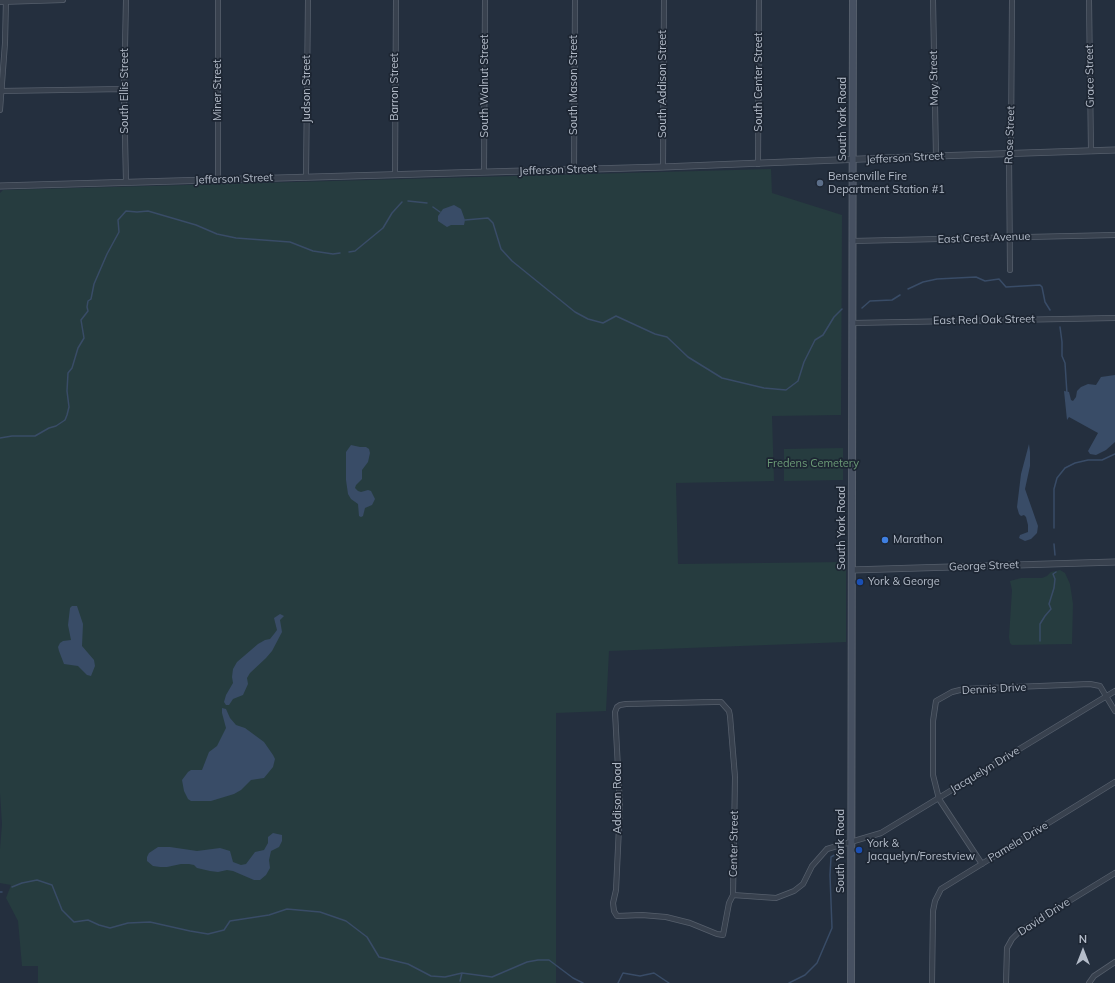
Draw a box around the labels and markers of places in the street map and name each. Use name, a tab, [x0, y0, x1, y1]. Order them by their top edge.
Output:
place label: Bensenville Fire Department Station #1	[828, 170, 945, 196]
marker: Bensenville Fire Department Station #1	[815, 178, 825, 188]
place label: Marathon	[893, 533, 943, 547]
marker: Marathon	[880, 535, 890, 545]
place label: York & George	[868, 575, 940, 589]
marker: York & George	[855, 577, 865, 587]
place label: York & Jacquelyn/Forestview	[867, 837, 975, 863]
marker: York & Jacquelyn/Forestview	[854, 845, 864, 855]

